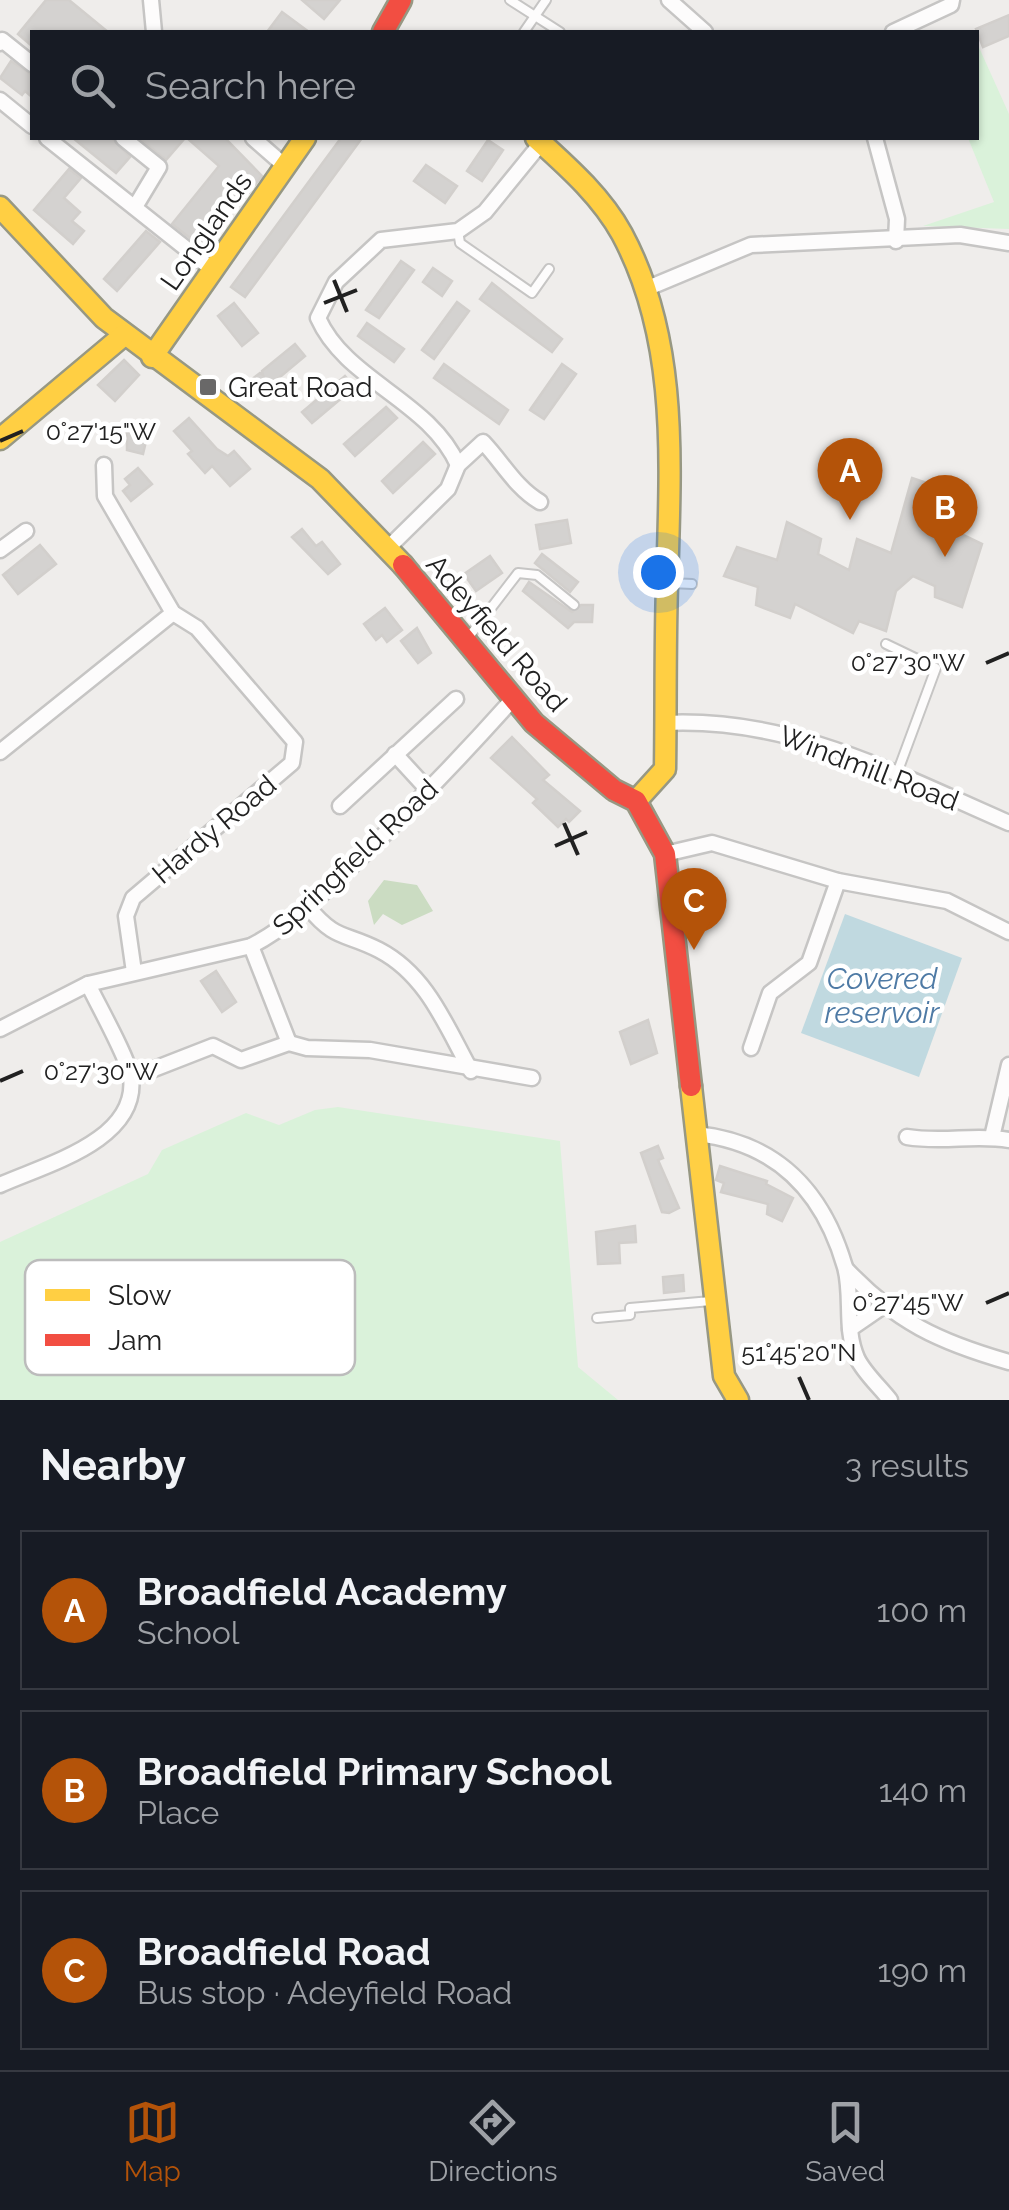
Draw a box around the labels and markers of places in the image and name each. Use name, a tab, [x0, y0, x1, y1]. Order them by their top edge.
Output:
place label: Great Road	[228, 371, 373, 404]
marker: Great Road	[197, 376, 219, 398]
pin: A	[818, 438, 882, 520]
pin: B	[912, 474, 978, 557]
pin: C	[662, 868, 726, 950]

